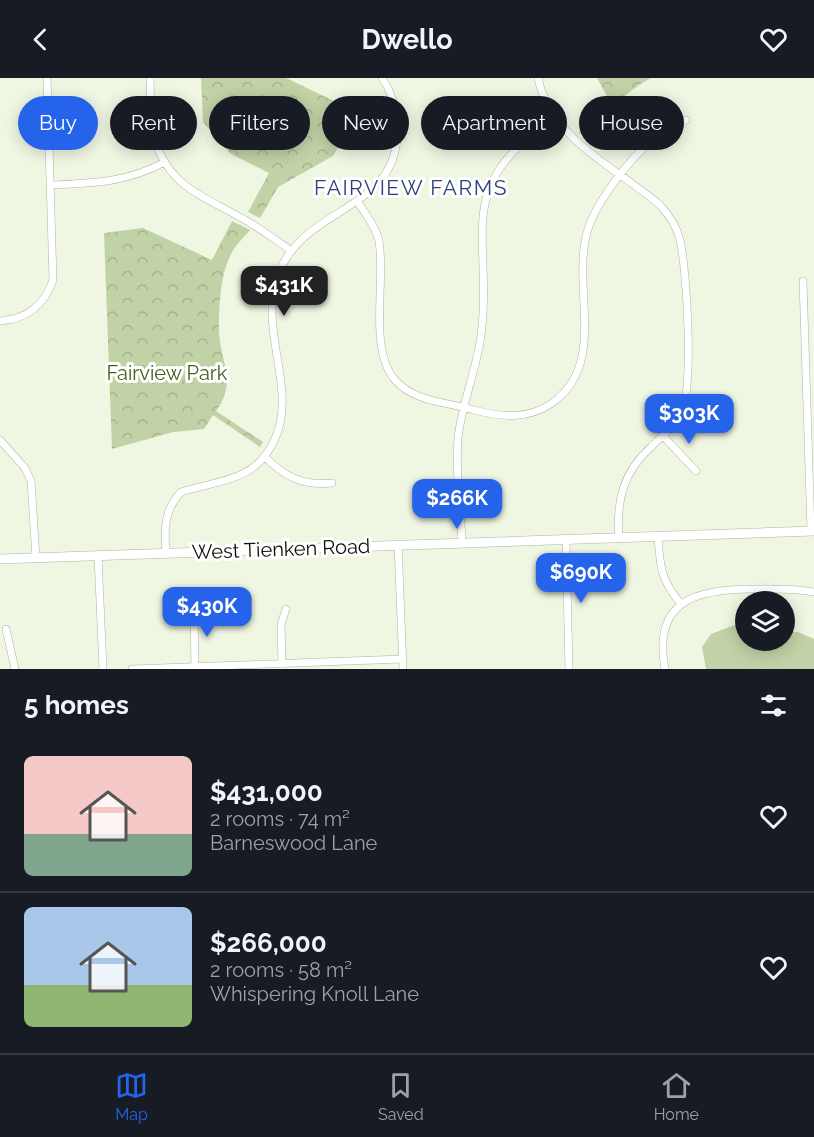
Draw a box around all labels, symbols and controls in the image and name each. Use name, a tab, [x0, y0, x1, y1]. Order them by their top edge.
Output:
icon: back	[24, 23, 57, 56]
icon: heart	[757, 23, 790, 56]
text: Dwello	[361, 24, 453, 55]
chip: Buy	[18, 96, 98, 150]
chip: Rent	[110, 96, 197, 150]
chip: Filters	[209, 96, 310, 150]
chip: New	[322, 96, 409, 150]
chip: Apartment	[421, 96, 567, 150]
chip: House	[579, 96, 684, 150]
district label: FAIRVIEW FARMS	[314, 175, 508, 200]
pin: $431K	[242, 266, 326, 317]
text: $431K	[255, 273, 313, 297]
park label: Fairview Park	[107, 361, 228, 385]
pin: $303K	[647, 394, 731, 445]
text: $303K	[659, 401, 719, 425]
pin: $266K	[415, 479, 499, 530]
text: $266K	[426, 486, 488, 510]
street label: West Tienken Road	[191, 534, 371, 564]
pin: $690K	[539, 553, 623, 604]
text: $690K	[550, 560, 612, 584]
pin: $430K	[165, 587, 249, 638]
map controls	[735, 591, 795, 651]
button: layers	[735, 591, 795, 651]
text: $430K	[177, 594, 237, 618]
icon: filters	[757, 689, 790, 722]
text: 5 homes	[24, 690, 129, 720]
text: $431,000	[210, 777, 323, 807]
icon: home	[72, 780, 144, 852]
icon: heart	[757, 800, 790, 833]
text: 2 rooms · 74 m²	[210, 807, 350, 831]
text: Barneswood Lane	[210, 831, 377, 855]
text: $266,000	[210, 928, 327, 958]
icon: home	[72, 931, 144, 1003]
icon: heart	[757, 951, 790, 984]
text: 2 rooms · 58 m²	[210, 958, 352, 982]
text: Whispering Knoll Lane	[210, 982, 419, 1006]
tab: Map	[115, 1069, 148, 1124]
tab: Saved	[378, 1069, 424, 1124]
tab: Home	[654, 1069, 699, 1124]

